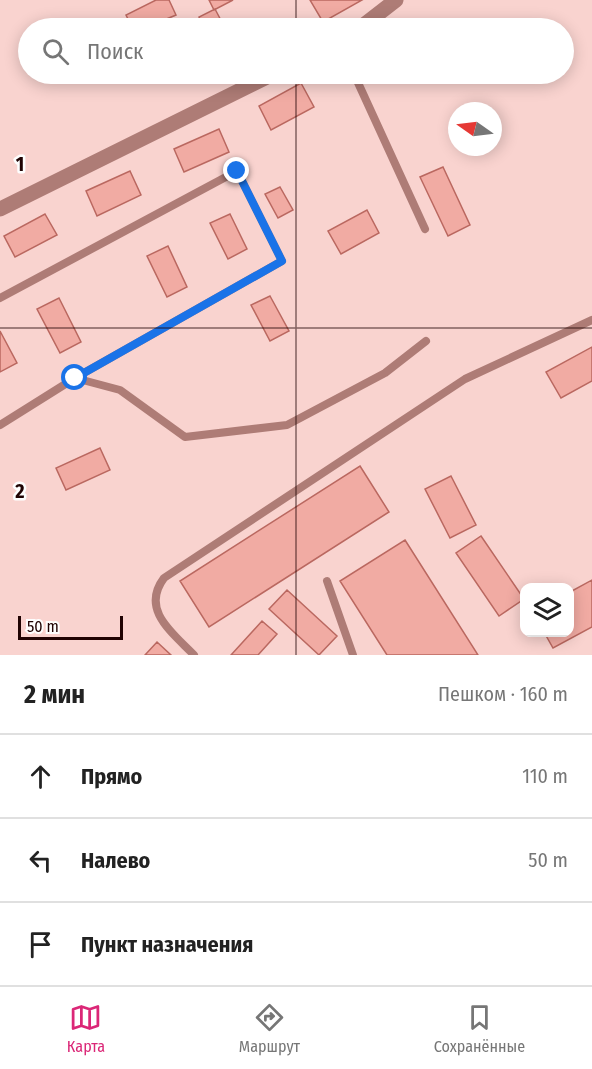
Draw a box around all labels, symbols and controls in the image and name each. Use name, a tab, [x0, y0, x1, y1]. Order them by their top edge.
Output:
search box	[18, 18, 574, 84]
icon: search	[39, 35, 72, 68]
text: Поиск	[87, 38, 143, 65]
north arrow	[448, 102, 502, 156]
text: 1	[16, 152, 24, 176]
route end	[223, 157, 249, 183]
route start	[61, 364, 87, 390]
text: 2	[14, 479, 25, 503]
map controls	[520, 583, 574, 637]
button: layers	[520, 583, 574, 637]
scale bar	[18, 613, 123, 640]
text: 50 m	[27, 617, 59, 636]
text: 2 мин	[24, 679, 85, 710]
text: Пешком · 160 m	[438, 682, 568, 706]
icon: ahead	[24, 760, 57, 793]
text: Прямо	[81, 763, 142, 790]
text: 110 m	[522, 764, 568, 788]
icon: left	[24, 844, 57, 877]
text: Налево	[81, 847, 150, 874]
text: 50 m	[528, 848, 568, 872]
icon: arrive	[24, 928, 57, 961]
text: Пункт назначения	[81, 931, 253, 958]
tab: Карта	[67, 1001, 105, 1056]
tab: Маршрут	[239, 1001, 300, 1056]
tab: Сохранённые	[434, 1001, 525, 1056]

